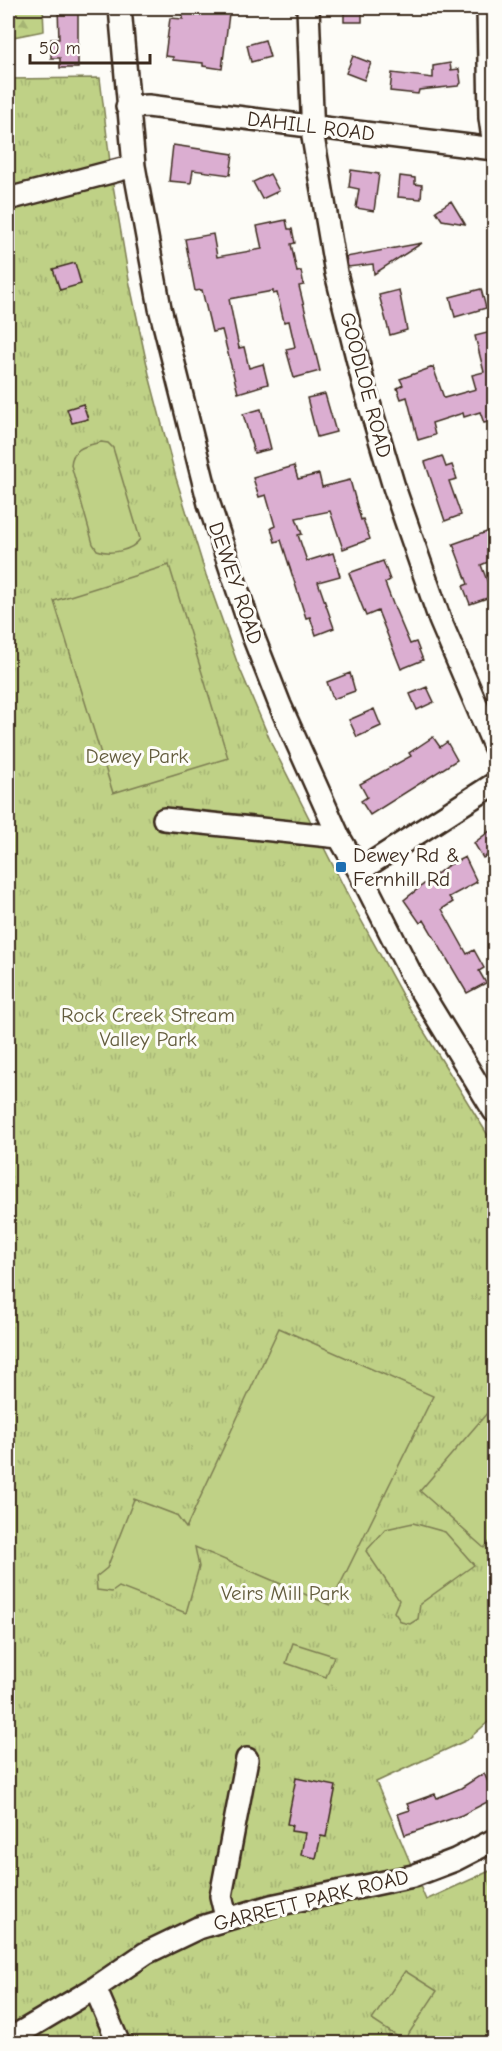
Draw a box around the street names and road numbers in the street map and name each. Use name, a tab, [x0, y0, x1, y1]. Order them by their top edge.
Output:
street label: DAHILL ROAD	[246, 106, 376, 146]
street label: GOODLOE ROAD	[335, 310, 397, 460]
street label: DEWEY ROAD	[204, 519, 268, 647]
street label: GARRETT PARK ROAD	[211, 1864, 411, 1936]

